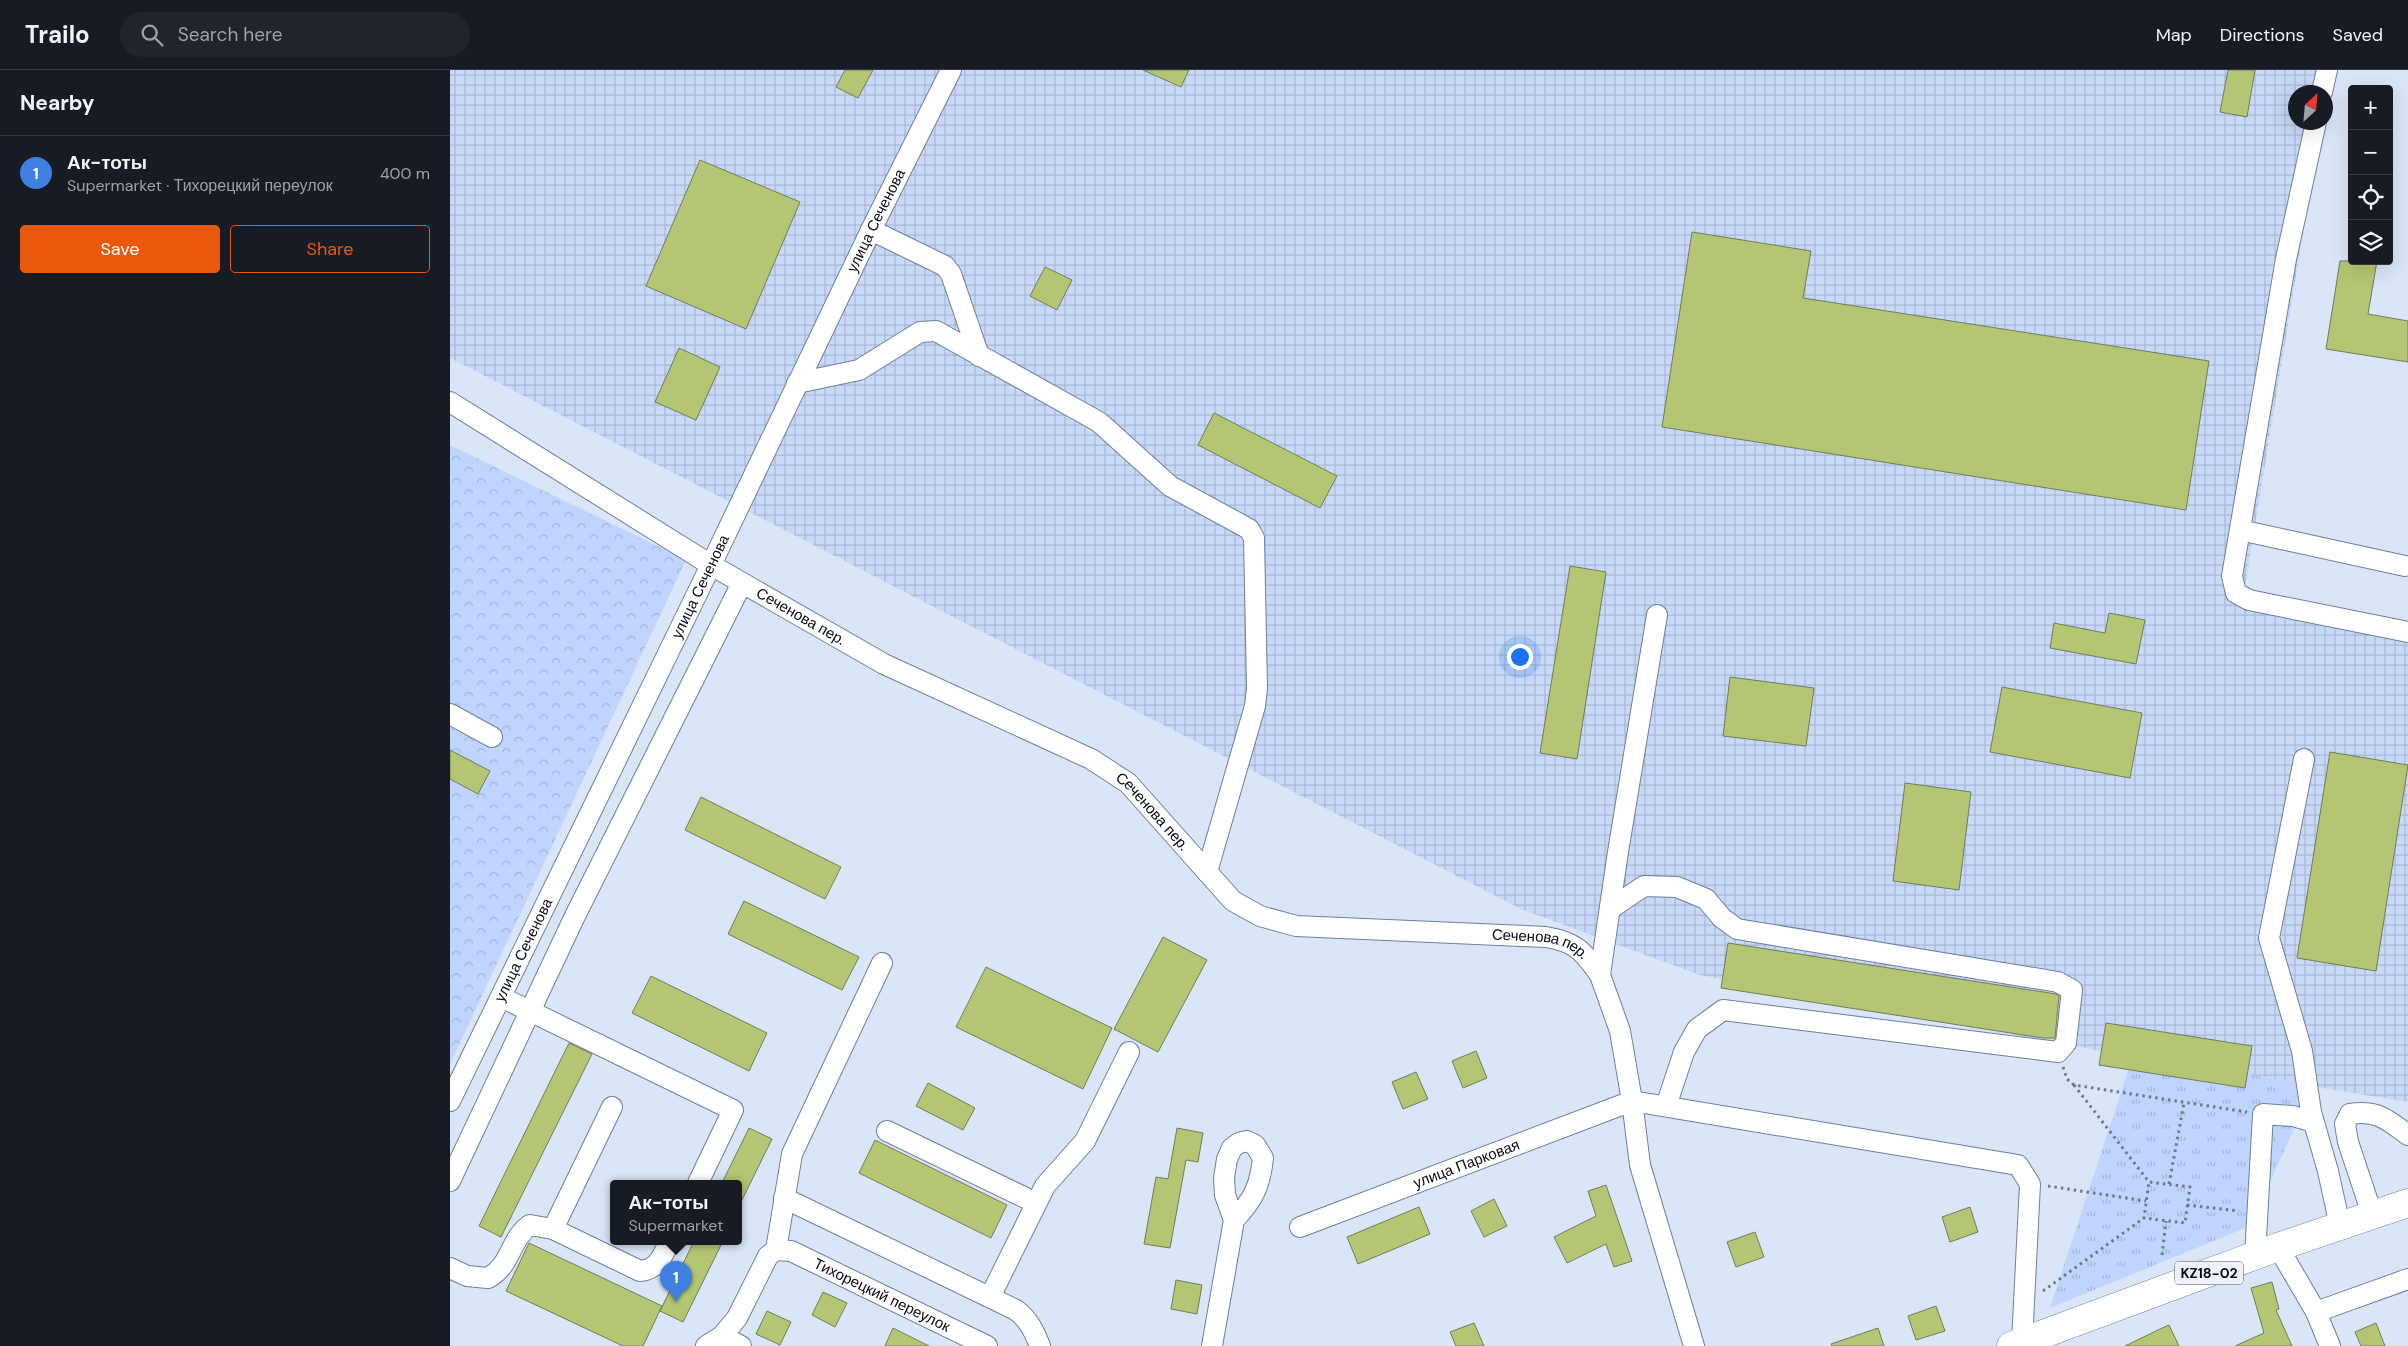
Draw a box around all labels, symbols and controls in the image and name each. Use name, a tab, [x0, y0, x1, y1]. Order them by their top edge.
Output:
search box	[120, 12, 470, 57]
text: Trailo	[25, 19, 90, 50]
icon: search	[138, 21, 166, 49]
text: Search here	[178, 22, 283, 47]
text: Map	[2156, 23, 2192, 47]
text: Directions	[2220, 23, 2305, 47]
text: Saved	[2333, 23, 2383, 47]
north arrow	[2288, 85, 2333, 130]
map controls	[2348, 85, 2393, 265]
button: +	[2348, 85, 2393, 130]
text: Nearby	[20, 89, 94, 117]
button: −	[2348, 130, 2393, 175]
text: Ак-тоты	[67, 150, 147, 175]
text: 1	[33, 163, 39, 184]
text: 400 m	[380, 163, 430, 184]
street label: улица Сеченова	[842, 165, 910, 276]
text: Supermarket · Тихорецкий переулок	[67, 175, 333, 196]
button: locate	[2348, 175, 2393, 220]
button: layers	[2348, 220, 2393, 265]
button: Save	[20, 225, 220, 273]
button: Share	[230, 225, 430, 273]
street label: улица Сеченова	[667, 531, 734, 642]
street label: Сеченова пер.	[753, 583, 849, 650]
your location	[1507, 644, 1533, 670]
street label: Сеченова пер.	[1112, 768, 1193, 855]
street label: улица Сеченова	[490, 894, 558, 1005]
street label: Сеченова пер.	[1492, 925, 1593, 963]
street label: улица Парковая	[1410, 1135, 1522, 1193]
popup	[610, 1180, 742, 1245]
text: Ак-тоты	[629, 1190, 708, 1215]
text: Supermarket	[629, 1215, 723, 1236]
street label: Тихорецкий переулок	[810, 1253, 954, 1337]
pin: 1	[660, 1261, 692, 1302]
road number: KZ18-02	[2175, 1262, 2243, 1284]

